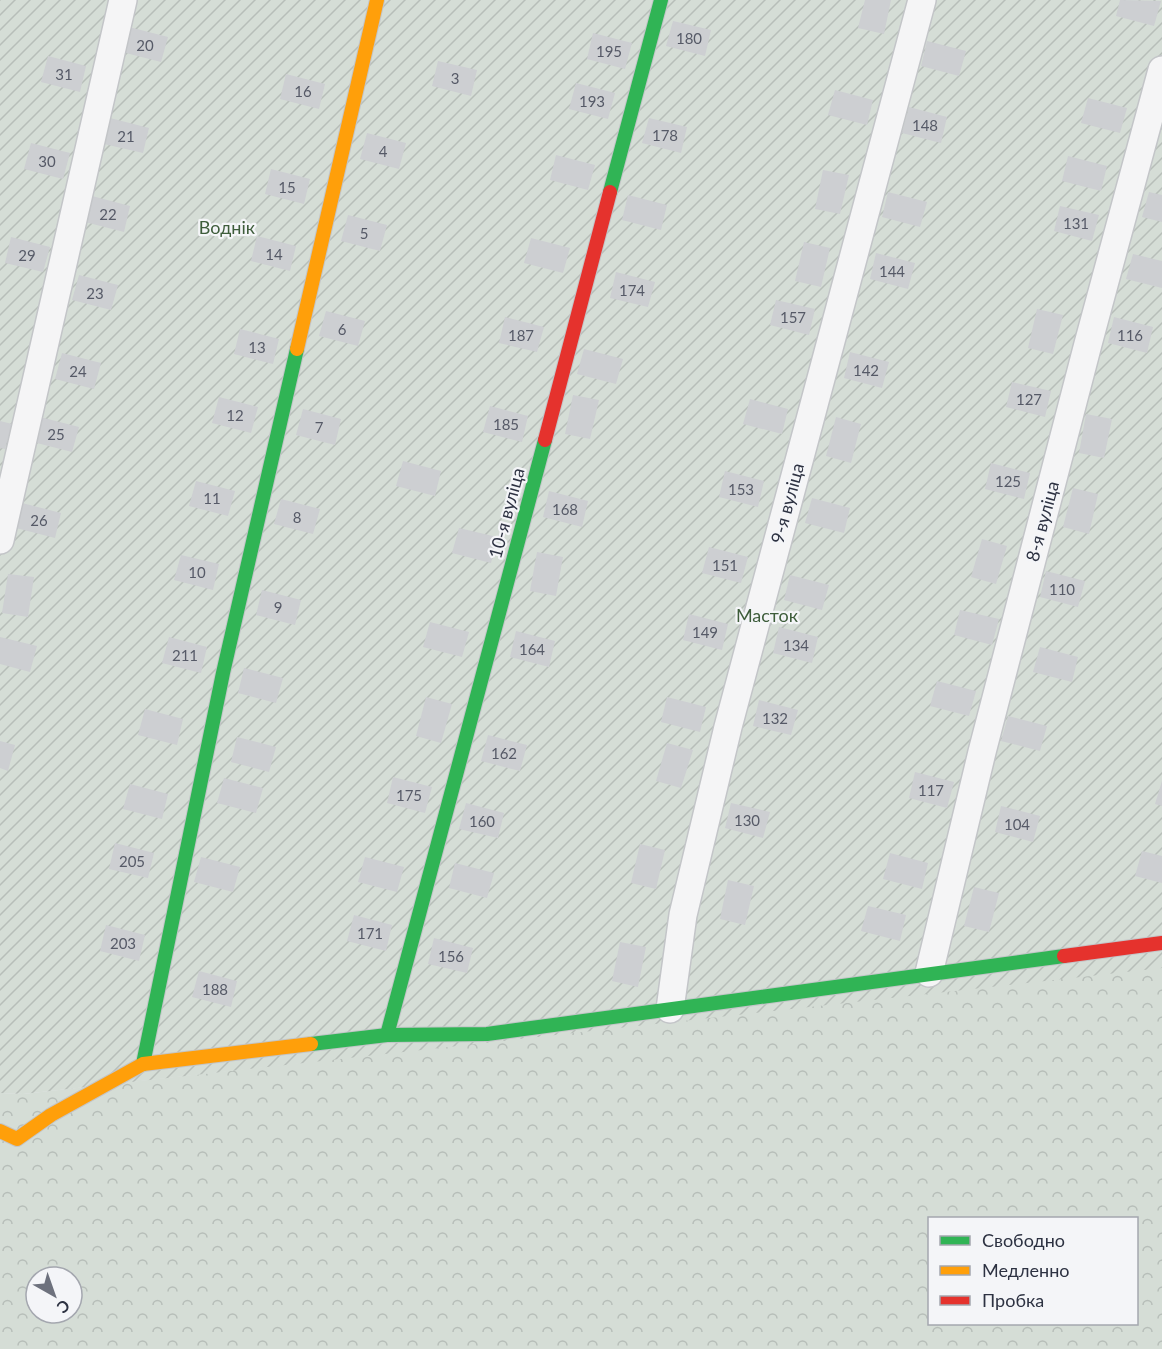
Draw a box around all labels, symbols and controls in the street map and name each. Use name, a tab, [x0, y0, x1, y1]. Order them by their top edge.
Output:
house number: 180	[676, 29, 702, 47]
house number: 20	[136, 36, 154, 54]
house number: 195	[596, 42, 622, 60]
house number: 31	[55, 65, 73, 83]
house number: 3	[451, 69, 459, 87]
house number: 16	[294, 82, 312, 100]
house number: 193	[579, 92, 605, 110]
house number: 148	[912, 116, 938, 134]
house number: 178	[652, 126, 678, 144]
house number: 21	[117, 127, 135, 145]
house number: 4	[379, 142, 388, 160]
house number: 30	[38, 152, 56, 170]
house number: 15	[278, 178, 296, 196]
house number: 22	[99, 205, 117, 223]
house number: 131	[1063, 214, 1089, 232]
park label: Воднік	[199, 216, 256, 238]
house number: 5	[360, 224, 368, 242]
house number: 14	[265, 245, 283, 263]
house number: 29	[18, 246, 36, 264]
house number: 144	[879, 262, 905, 280]
house number: 174	[619, 281, 645, 299]
house number: 23	[86, 284, 104, 302]
house number: 157	[780, 308, 806, 326]
house number: 6	[338, 320, 347, 338]
house number: 187	[508, 326, 534, 344]
house number: 116	[1117, 326, 1143, 344]
house number: 13	[248, 338, 266, 356]
house number: 142	[853, 361, 879, 379]
house number: 24	[69, 362, 87, 380]
house number: 127	[1016, 390, 1042, 408]
house number: 12	[226, 406, 244, 424]
house number: 185	[493, 415, 519, 433]
house number: 7	[315, 418, 324, 436]
house number: 25	[47, 425, 65, 443]
street label: 9-я вуліца	[766, 460, 808, 546]
street label: 10-я вуліца	[483, 465, 529, 561]
house number: 125	[995, 472, 1021, 490]
street label: 8-я вуліца	[1021, 478, 1063, 564]
house number: 153	[728, 480, 754, 498]
house number: 11	[203, 489, 221, 507]
house number: 168	[552, 500, 578, 518]
house number: 8	[293, 508, 301, 526]
house number: 26	[30, 511, 48, 529]
house number: 151	[712, 556, 738, 574]
house number: 10	[188, 563, 206, 581]
house number: 110	[1049, 580, 1075, 598]
house number: 9	[274, 598, 282, 616]
park label: Масток	[736, 604, 799, 626]
house number: 149	[692, 623, 718, 641]
house number: 134	[783, 636, 809, 654]
house number: 164	[519, 640, 545, 658]
house number: 211	[172, 646, 198, 664]
house number: 132	[762, 709, 788, 727]
house number: 162	[491, 744, 517, 762]
house number: 117	[918, 781, 944, 799]
house number: 175	[396, 786, 422, 804]
house number: 130	[734, 811, 760, 829]
house number: 160	[469, 812, 495, 830]
house number: 104	[1004, 815, 1030, 833]
house number: 205	[119, 852, 145, 870]
house number: 171	[357, 924, 383, 942]
house number: 203	[110, 934, 136, 952]
house number: 156	[438, 947, 464, 965]
house number: 188	[202, 980, 228, 998]
legend	[928, 1217, 1138, 1325]
text: Свободно	[982, 1229, 1065, 1251]
text: Медленно	[982, 1259, 1070, 1281]
north arrow	[24, 1265, 84, 1325]
text: Пробка	[982, 1289, 1044, 1311]
text: С	[53, 1296, 74, 1318]

